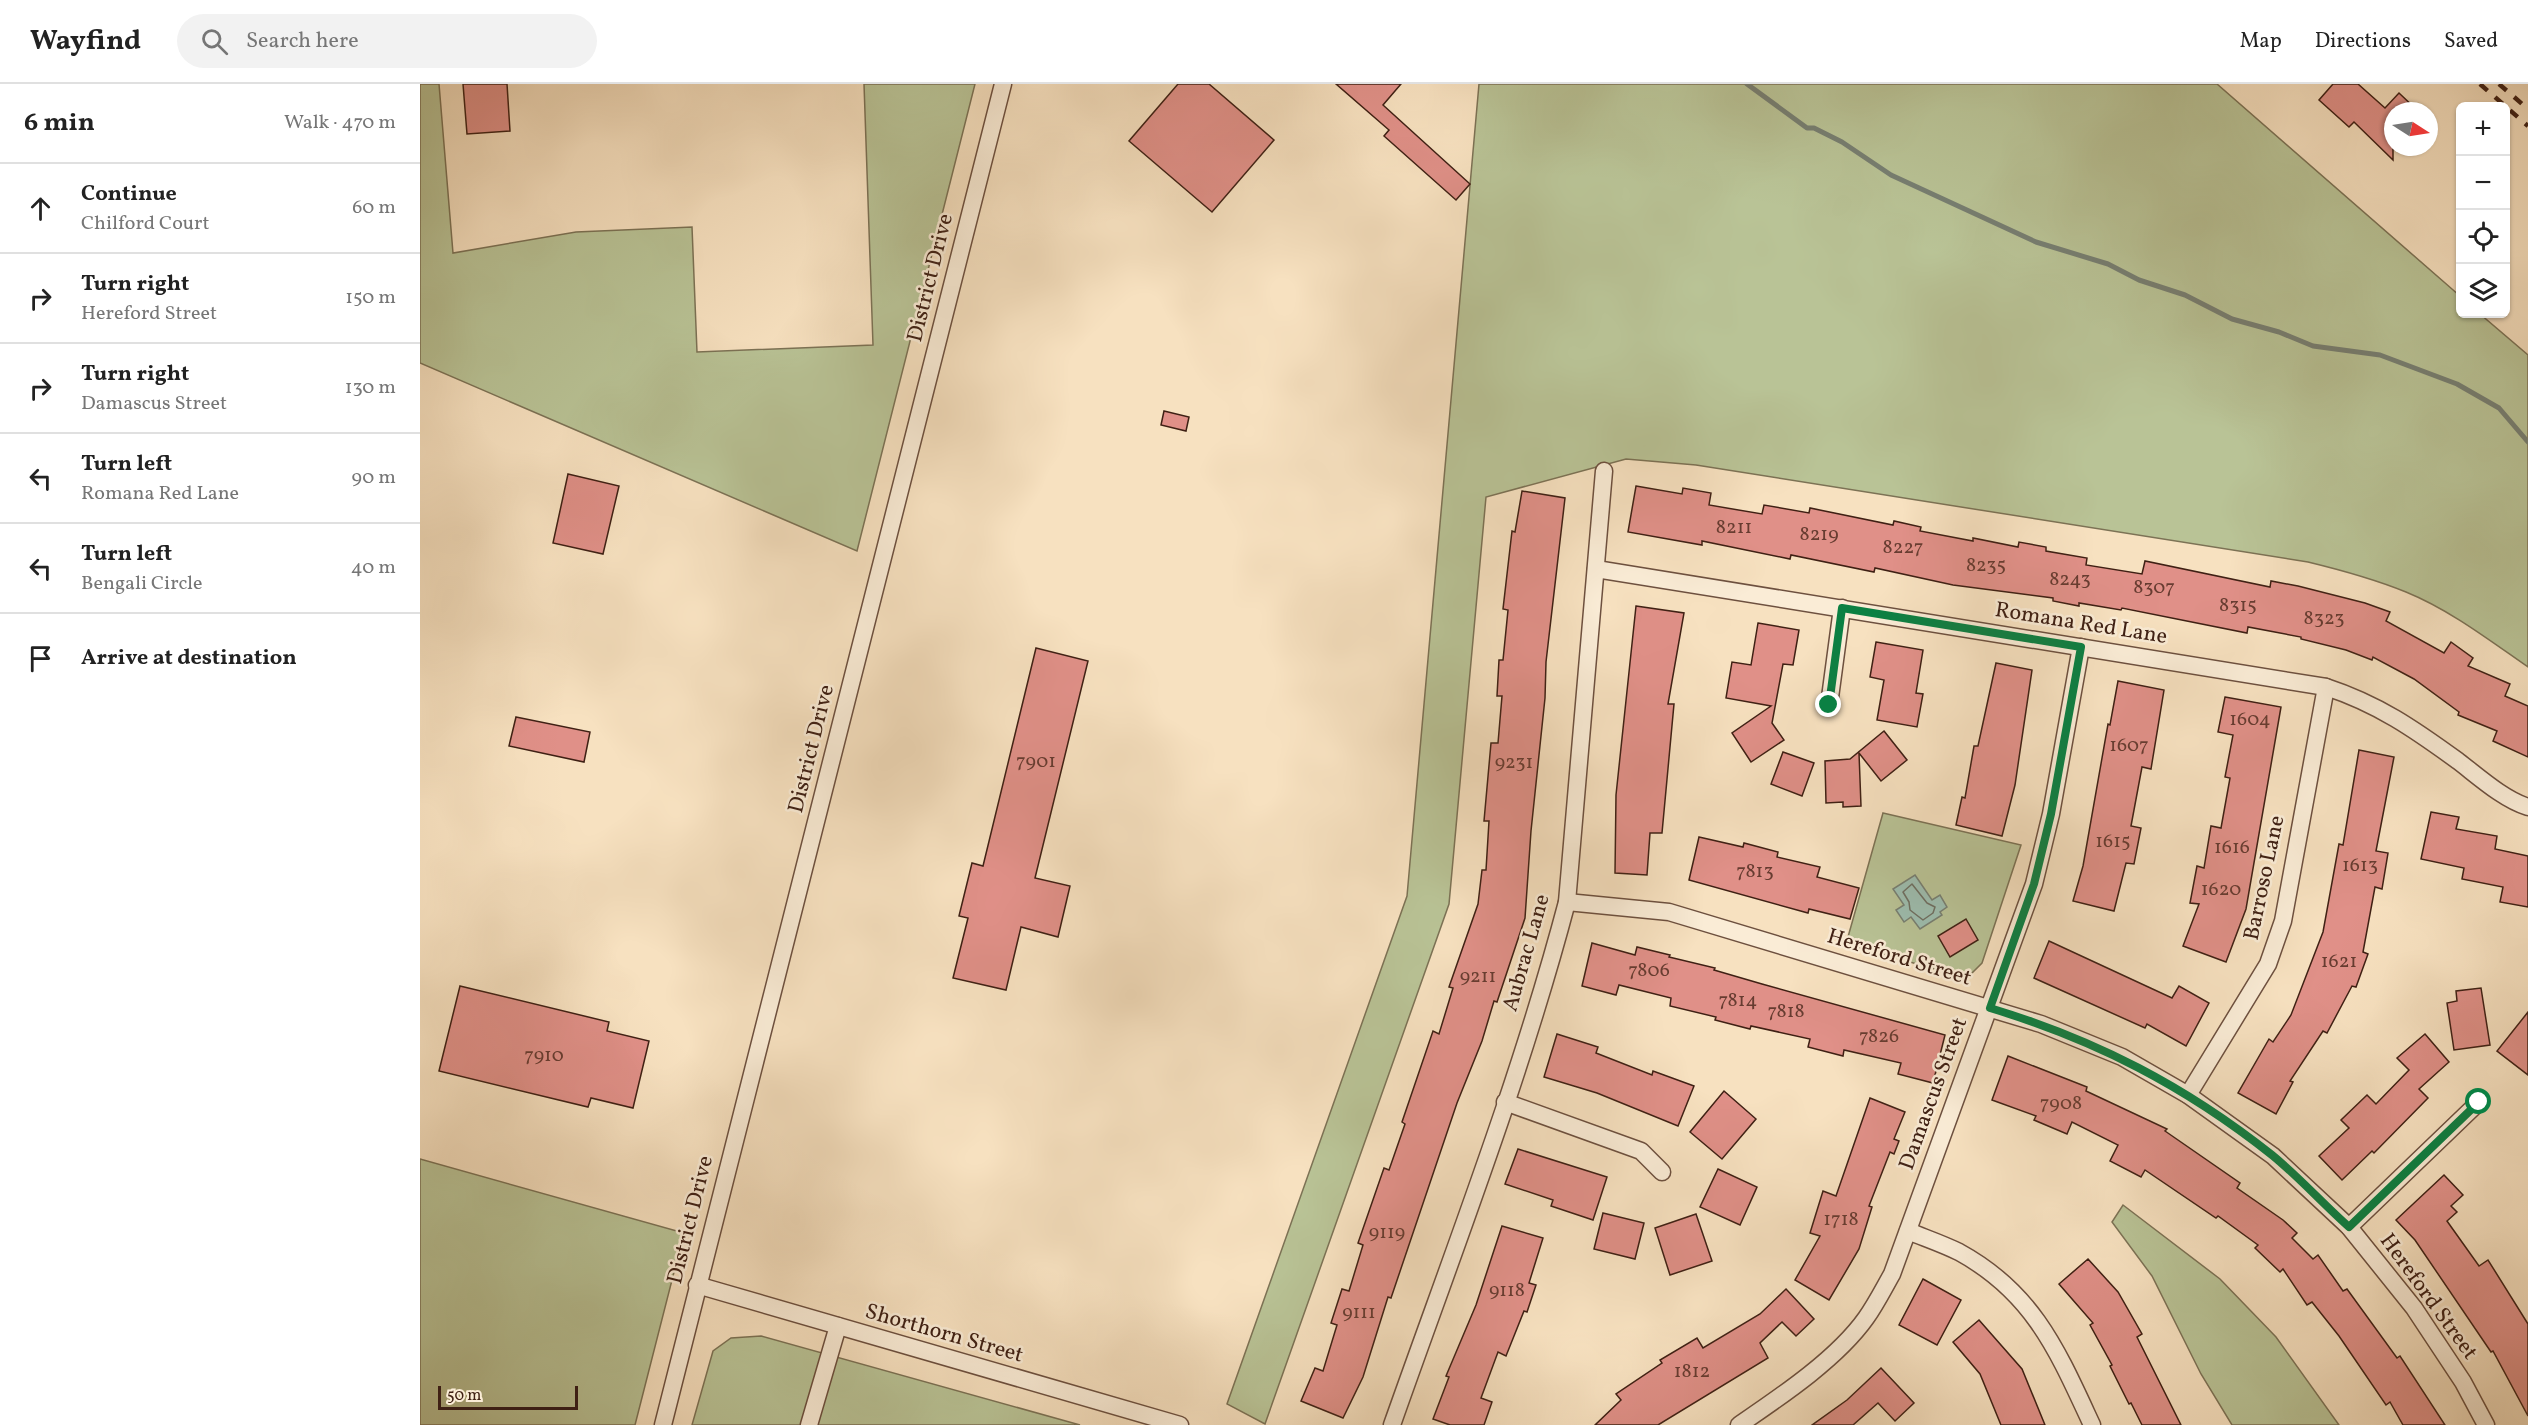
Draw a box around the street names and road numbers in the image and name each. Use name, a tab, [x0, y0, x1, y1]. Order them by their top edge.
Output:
street label: District Drive	[900, 211, 962, 345]
street label: Romana Red Lane	[1993, 595, 2169, 653]
street label: District Drive	[781, 682, 843, 816]
street label: Barroso Lane	[2237, 813, 2293, 943]
street label: Aubrac Lane	[1495, 891, 1559, 1015]
street label: Hereford Street	[1823, 921, 1975, 995]
street label: Damascus Street	[1892, 1013, 1976, 1175]
street label: District Drive	[660, 1153, 722, 1287]
street label: Hereford Street	[2372, 1227, 2485, 1367]
street label: Shorthorn Street	[861, 1297, 1027, 1371]

